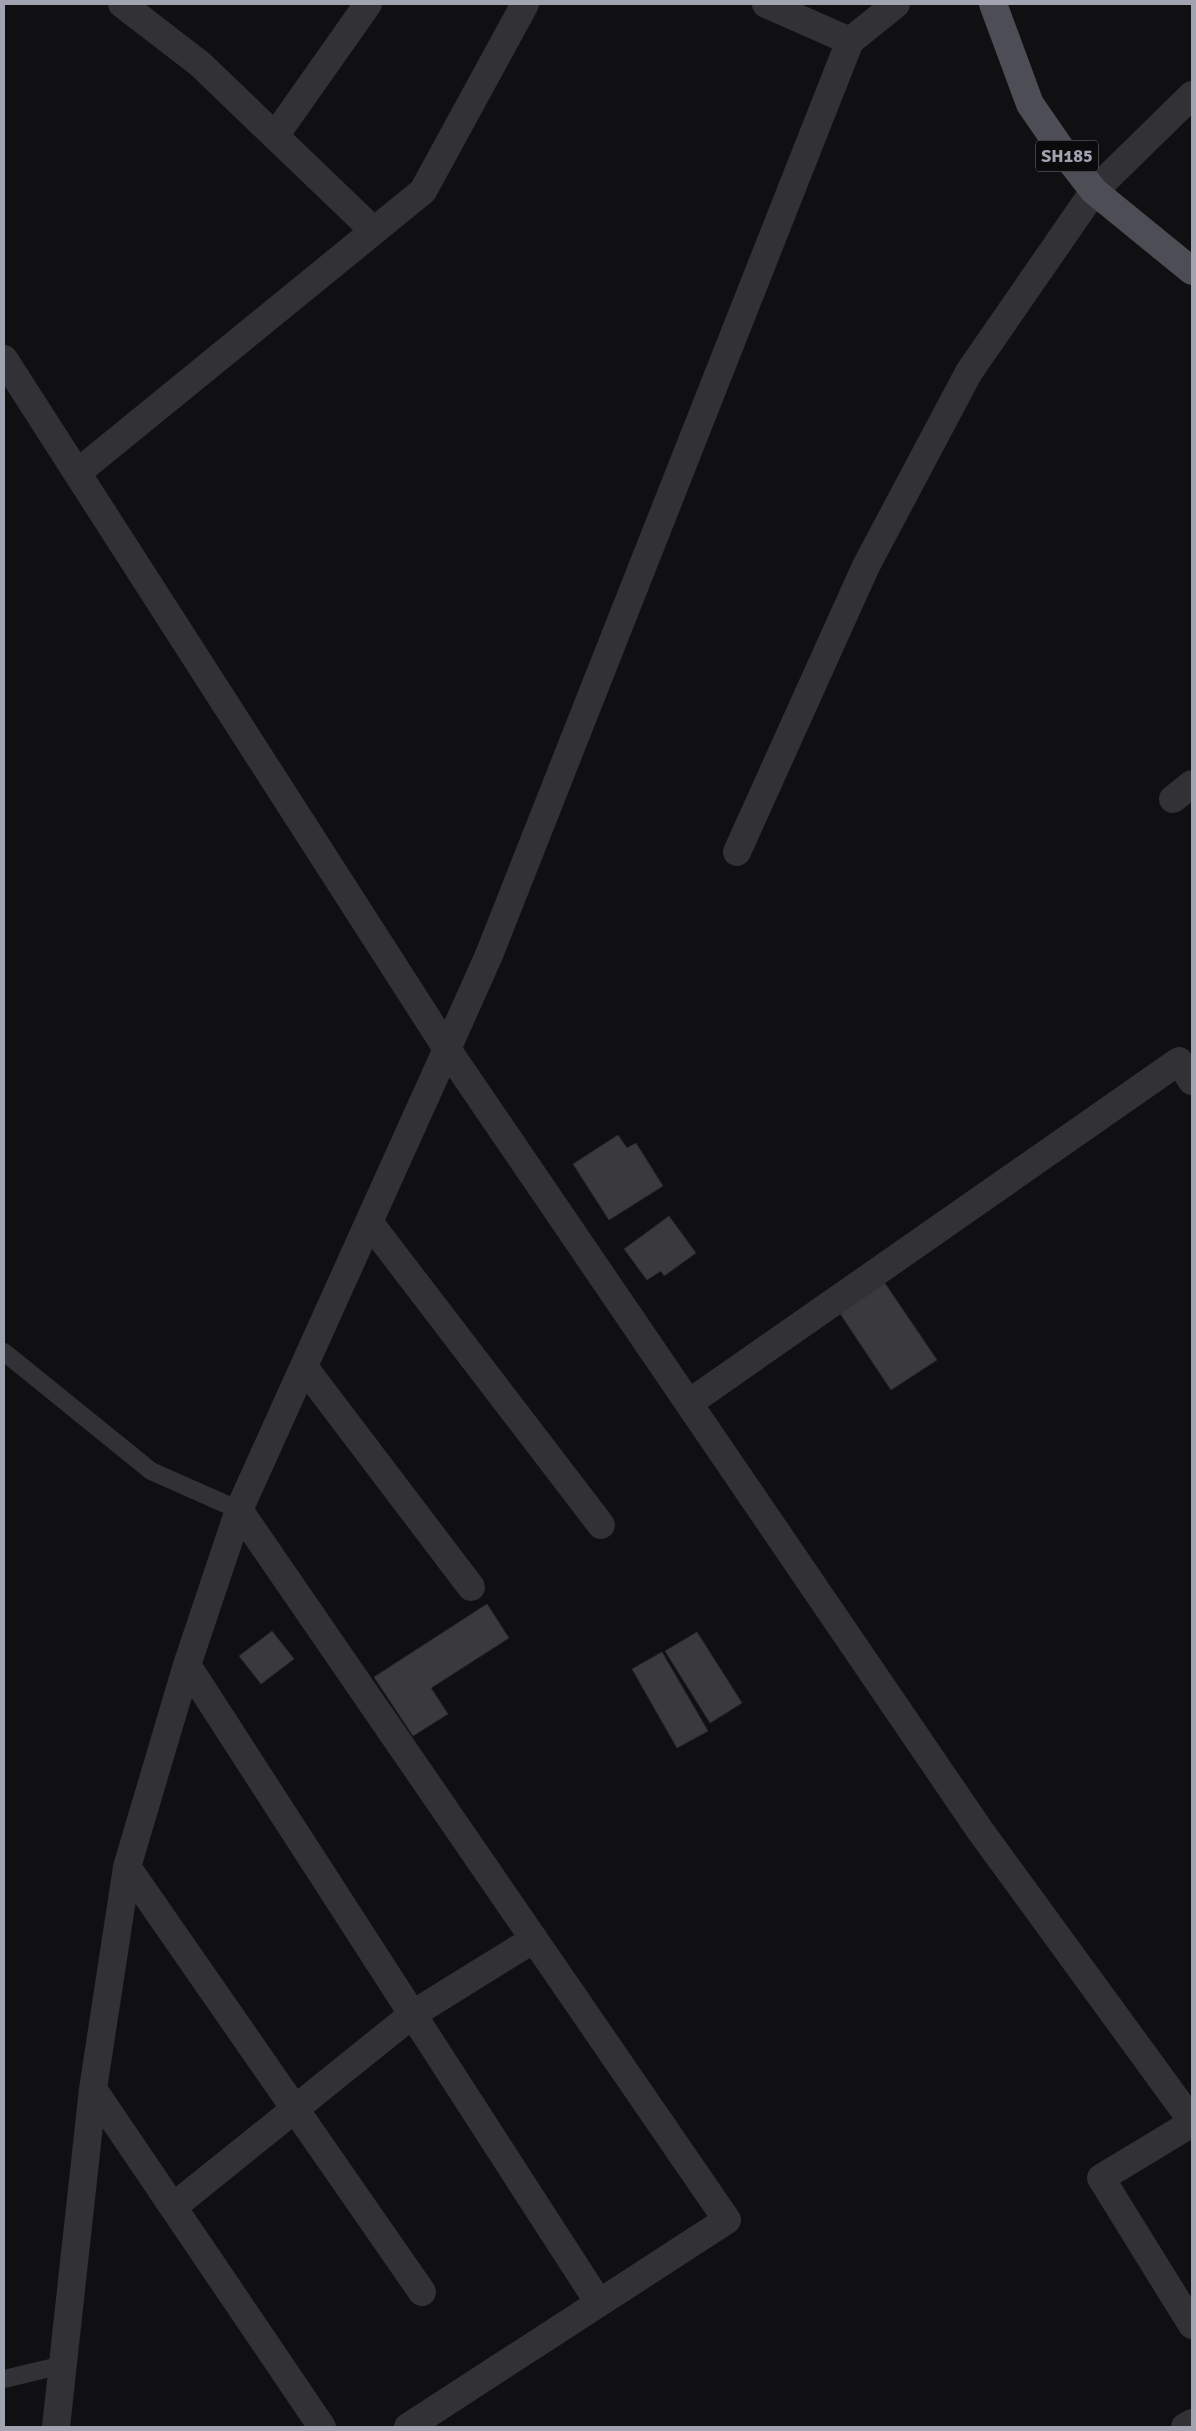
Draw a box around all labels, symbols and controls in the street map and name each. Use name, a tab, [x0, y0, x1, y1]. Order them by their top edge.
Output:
road number: SH185	[1036, 140, 1098, 172]

